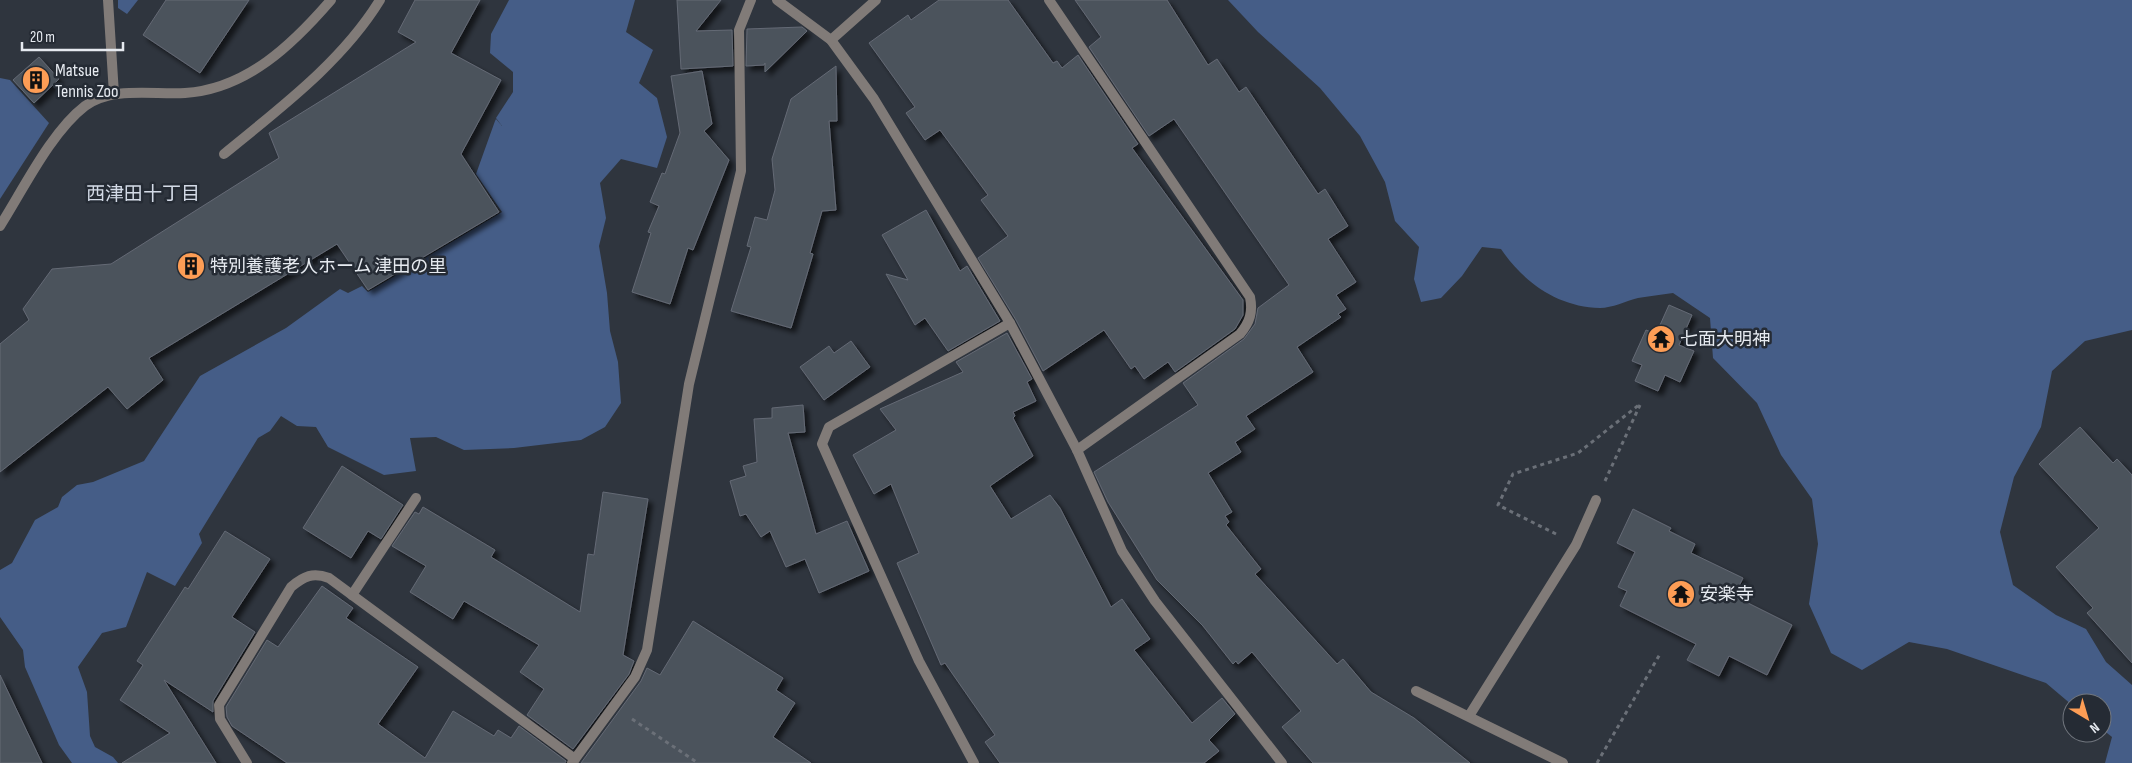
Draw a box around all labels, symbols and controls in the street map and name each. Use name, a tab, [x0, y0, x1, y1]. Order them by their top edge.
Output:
scale bar	[22, 20, 124, 52]
text: 20 m	[30, 28, 55, 47]
place label: Matsue Tennis Zoo	[55, 60, 118, 102]
building icon: Matsue Tennis Zoo	[21, 65, 51, 95]
district label: 西津田十丁目	[86, 183, 200, 206]
building icon: 特別養護老人ホーム 津田の里	[176, 251, 206, 281]
place label: 特別養護老人ホーム 津田の里	[210, 256, 446, 277]
temple icon: 七面大明神	[1646, 324, 1676, 354]
place label: 七面大明神	[1680, 329, 1770, 350]
temple icon: 安楽寺	[1666, 579, 1696, 609]
place label: 安楽寺	[1700, 584, 1754, 605]
north arrow	[2062, 693, 2112, 743]
text: N	[2087, 719, 2103, 737]

